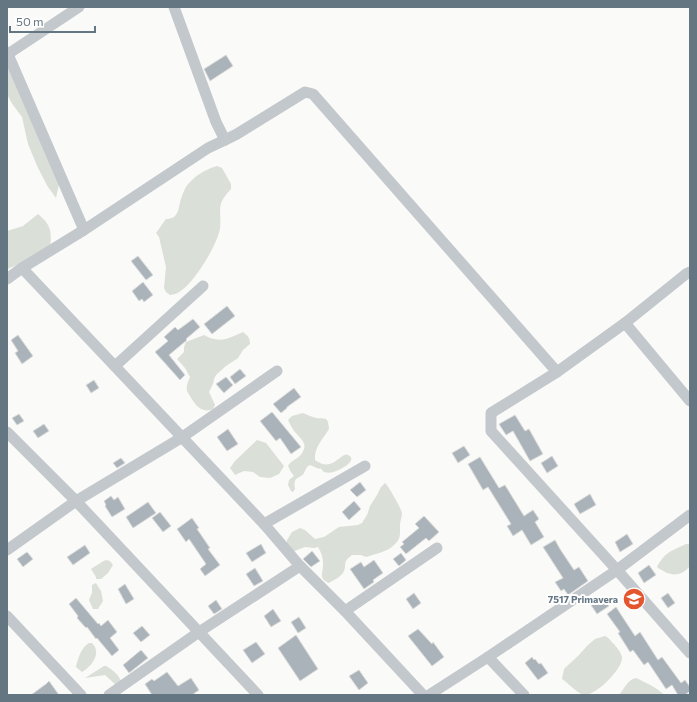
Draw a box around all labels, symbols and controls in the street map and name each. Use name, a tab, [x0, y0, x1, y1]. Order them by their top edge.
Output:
scale bar	[10, 8, 95, 34]
text: 50 m	[16, 14, 44, 28]
school or university icon: 7517 Primavera	[621, 586, 647, 612]
place label: 7517 Primavera	[548, 593, 618, 605]

